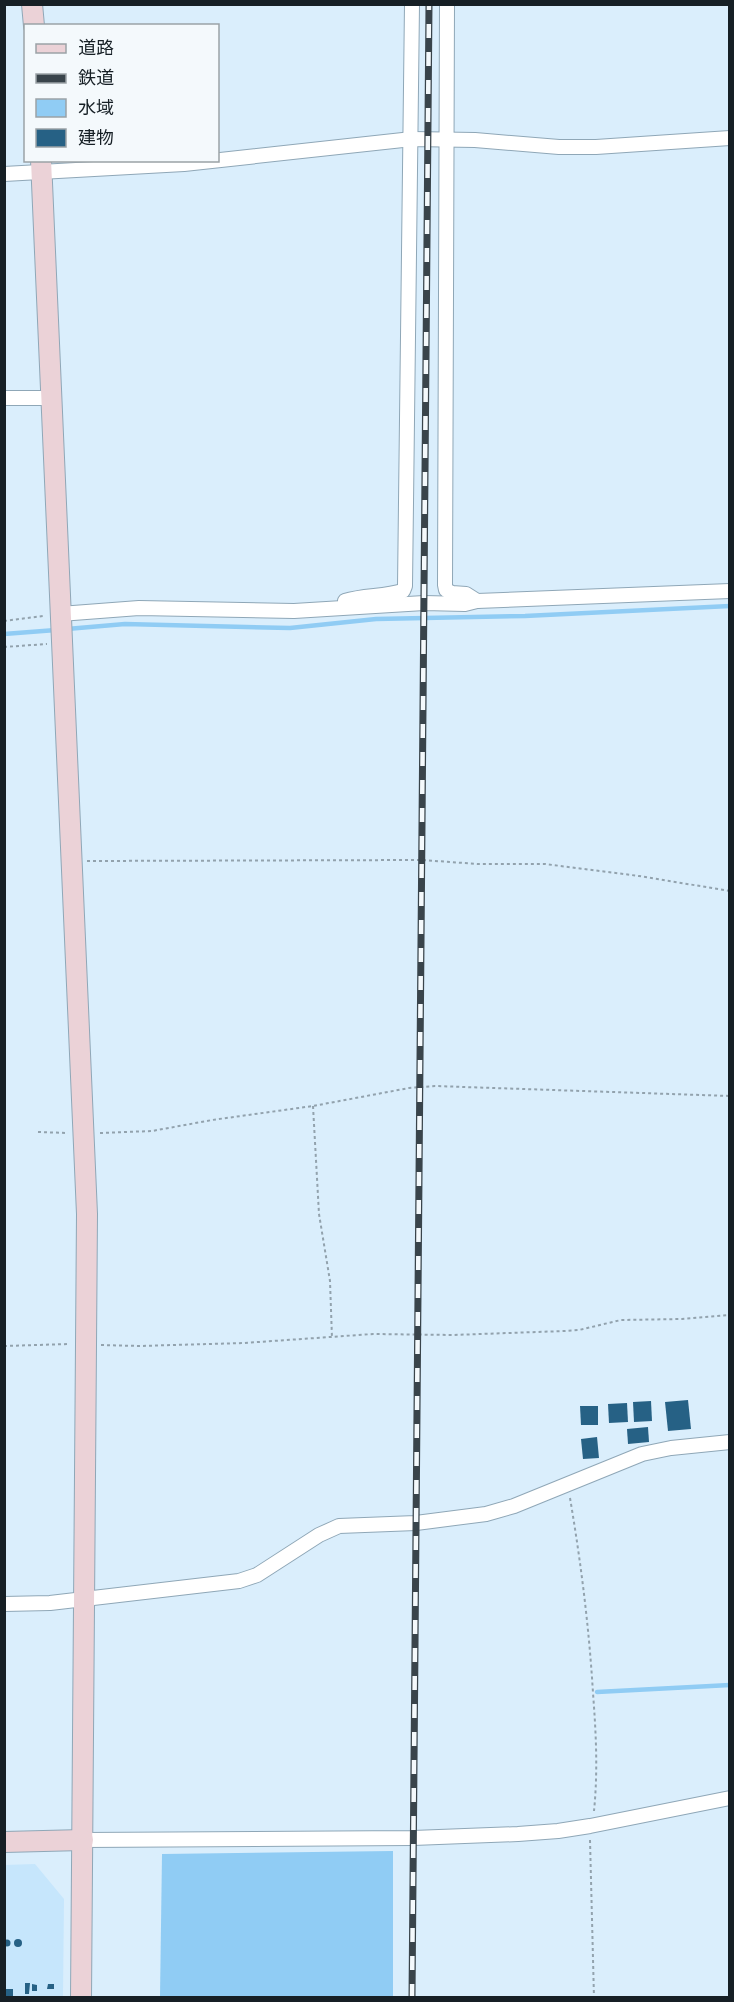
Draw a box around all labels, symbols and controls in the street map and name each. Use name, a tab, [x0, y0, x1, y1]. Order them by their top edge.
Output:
legend	[24, 24, 219, 162]
text: 道路	[78, 38, 114, 58]
text: 鉄道	[78, 68, 114, 88]
text: 水域	[78, 98, 114, 118]
text: 建物	[78, 128, 114, 148]

